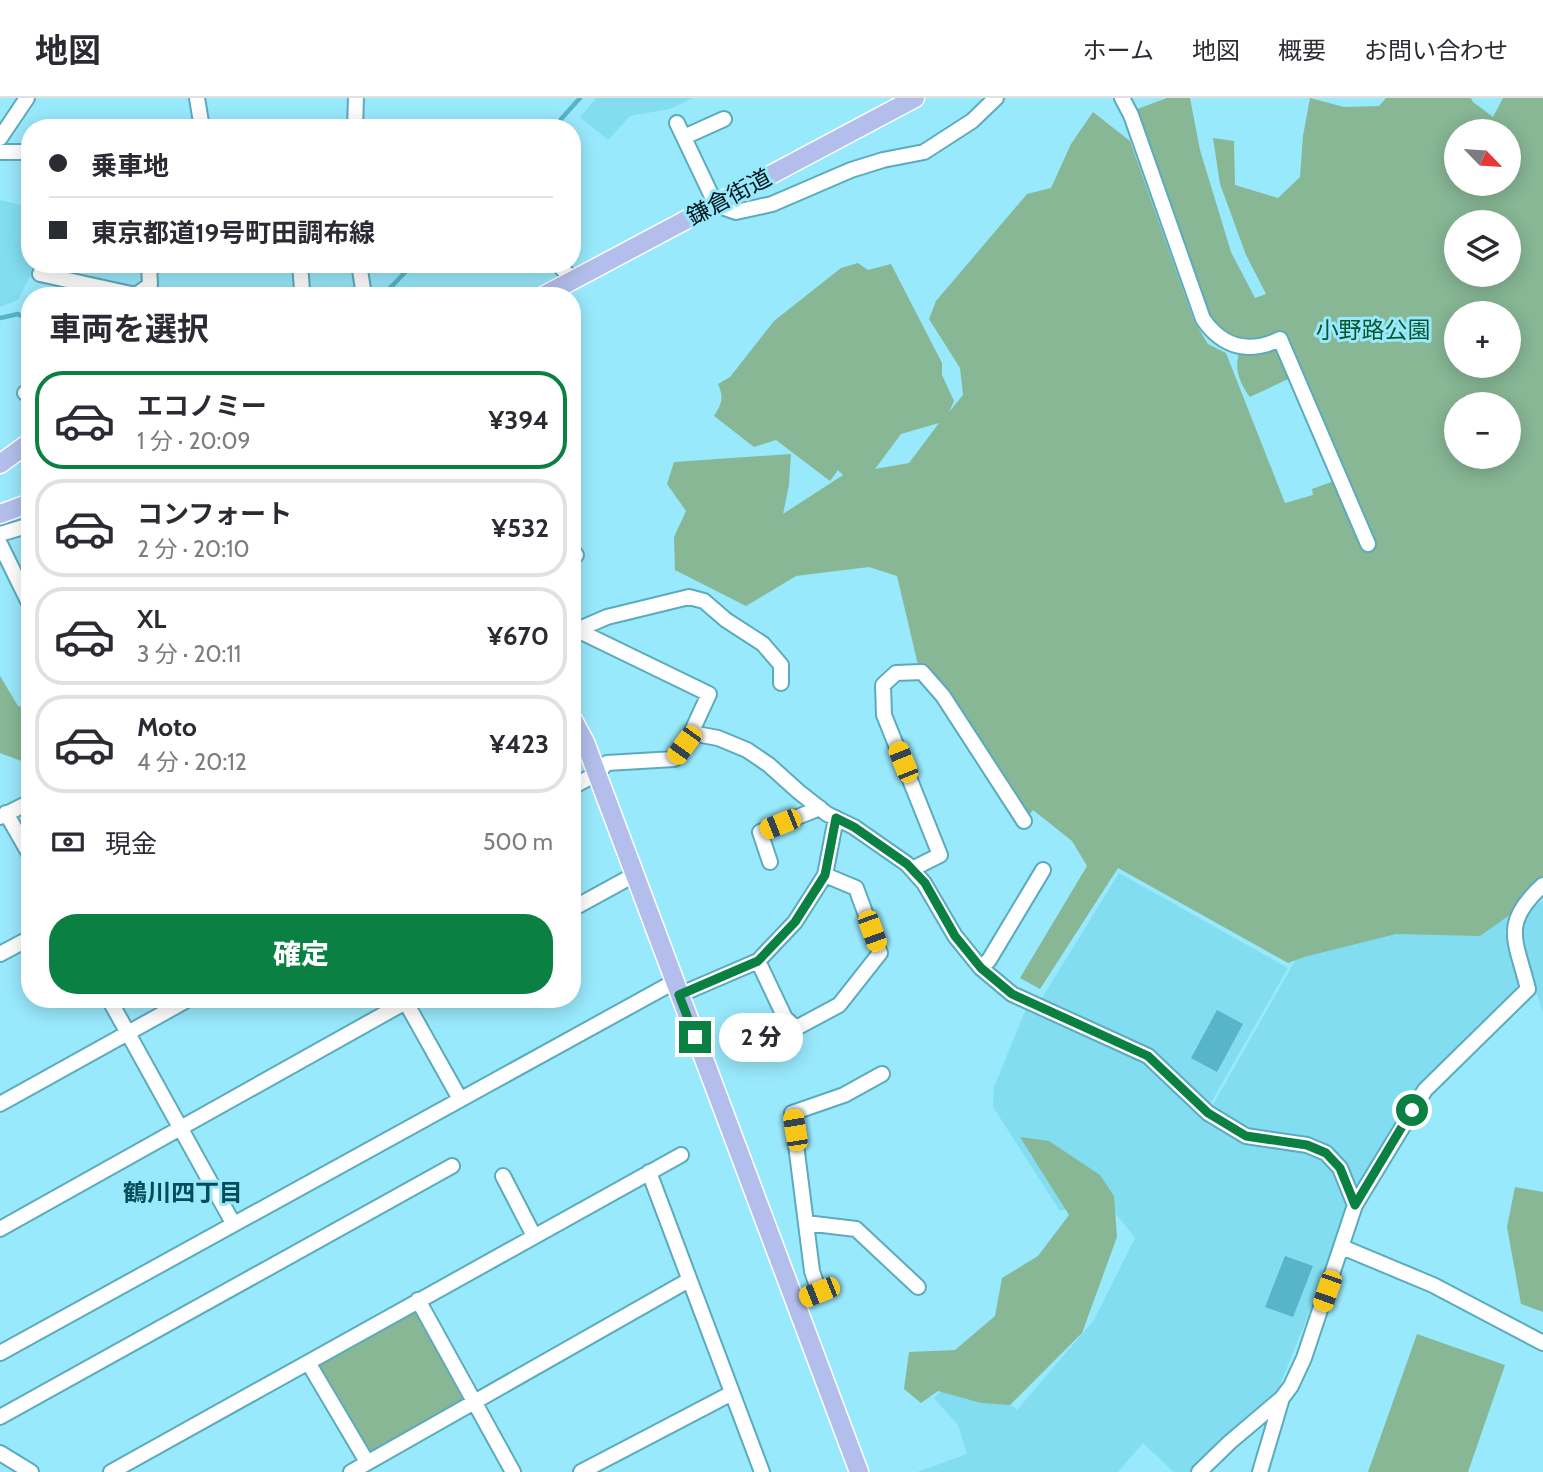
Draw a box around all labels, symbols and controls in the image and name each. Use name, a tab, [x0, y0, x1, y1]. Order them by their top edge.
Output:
text: 地図	[35, 30, 101, 70]
text: ホーム	[1083, 36, 1154, 65]
text: 地図	[1192, 36, 1240, 65]
text: 概要	[1278, 36, 1326, 65]
text: お問い合わせ	[1364, 36, 1508, 65]
north arrow	[1444, 119, 1521, 196]
map controls	[1444, 119, 1521, 469]
text: 乗車地	[91, 150, 169, 182]
street label: 鎌倉街道	[682, 163, 776, 231]
button: layers	[1444, 210, 1521, 287]
text: 東京都道19号町田調布線	[91, 217, 375, 249]
button: +	[1444, 301, 1521, 378]
text: 車両を選択	[49, 309, 209, 348]
park label: 小野路公園	[1316, 316, 1431, 344]
icon: car	[53, 389, 116, 452]
text: エコノミー	[137, 390, 267, 422]
button: −	[1444, 392, 1521, 469]
text: ¥394	[489, 404, 549, 436]
text: 1 分 · 20:09	[137, 427, 251, 455]
icon: car	[53, 497, 116, 560]
text: コンフォート	[137, 498, 292, 530]
text: ¥532	[492, 512, 549, 544]
text: 2 分 · 20:10	[137, 535, 250, 563]
text: XL	[137, 603, 166, 635]
icon: car	[53, 605, 116, 668]
text: ¥670	[487, 620, 549, 652]
text: 3 分 · 20:11	[137, 640, 241, 668]
text: Moto	[137, 711, 197, 743]
icon: car	[53, 713, 116, 776]
car	[664, 722, 705, 768]
text: ¥423	[489, 728, 549, 760]
car	[886, 739, 921, 785]
text: 4 分 · 20:12	[137, 748, 247, 776]
car	[757, 806, 804, 842]
icon: cash	[49, 823, 87, 861]
text: 現金	[105, 828, 157, 860]
text: 500 m	[483, 828, 553, 856]
car	[855, 908, 890, 954]
button: 確定	[49, 914, 553, 994]
callout: 2 分	[720, 1012, 804, 1062]
route end	[679, 1021, 711, 1053]
text: 2 分	[741, 1023, 781, 1051]
route start	[1396, 1094, 1428, 1126]
car	[782, 1108, 809, 1152]
district label: 鶴川四丁目	[123, 1178, 243, 1207]
car	[1311, 1268, 1344, 1314]
car	[796, 1274, 843, 1310]

